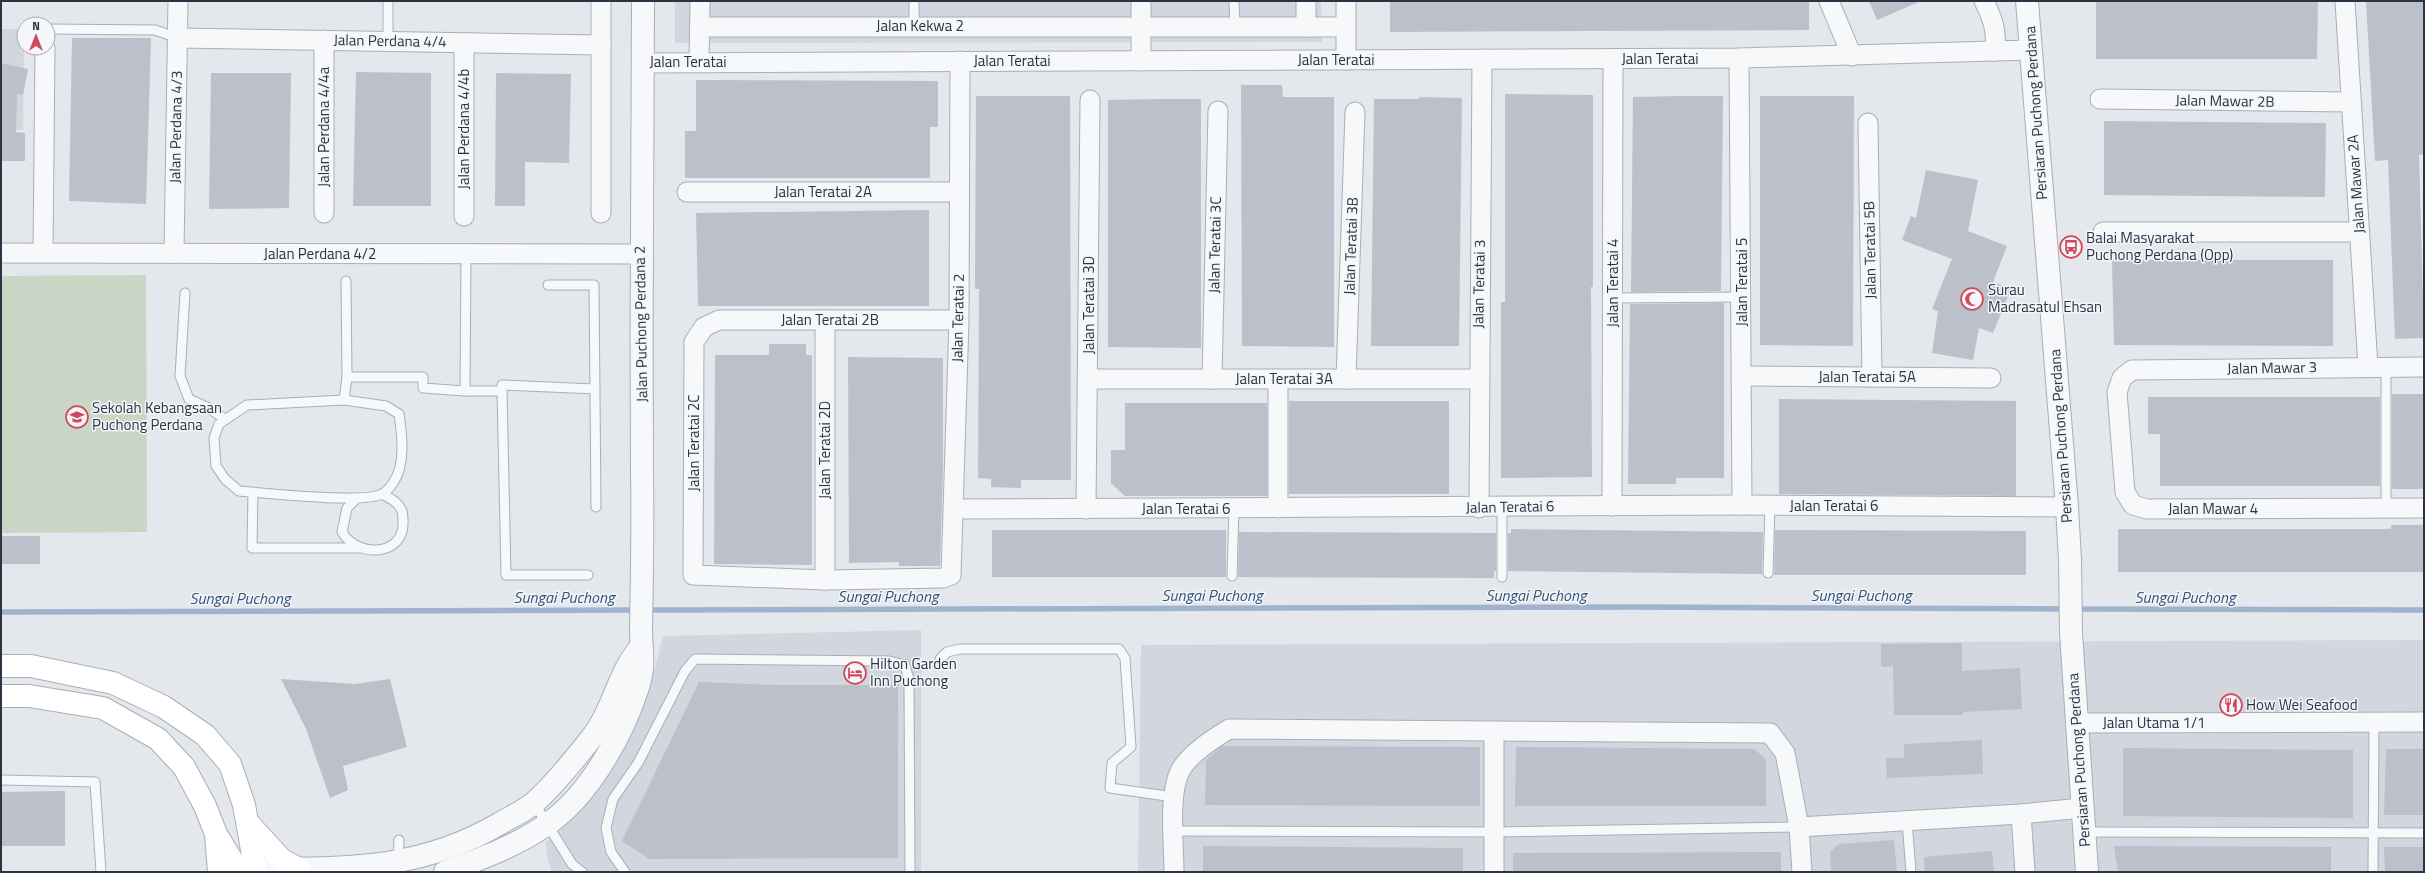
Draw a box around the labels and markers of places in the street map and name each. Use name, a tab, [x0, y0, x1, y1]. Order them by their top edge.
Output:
place label: Balai Masyarakat Puchong Perdana (Opp)	[2086, 226, 2233, 266]
bus stop icon: Balai Masyarakat Puchong Perdana (Opp)	[2058, 234, 2084, 260]
place label: Surau Madrasatul Ehsan	[1988, 278, 2102, 318]
mosque icon: Surau Madrasatul Ehsan	[1959, 286, 1985, 312]
place label: Sekolah Kebangsaan Puchong Perdana	[92, 396, 222, 436]
school or university icon: Sekolah Kebangsaan Puchong Perdana	[64, 404, 90, 430]
place label: Hilton Garden Inn Puchong	[870, 652, 957, 692]
hotel icon: Hilton Garden Inn Puchong	[842, 660, 868, 686]
restaurant icon: How Wei Seafood	[2218, 692, 2244, 718]
place label: How Wei Seafood	[2246, 693, 2358, 716]

